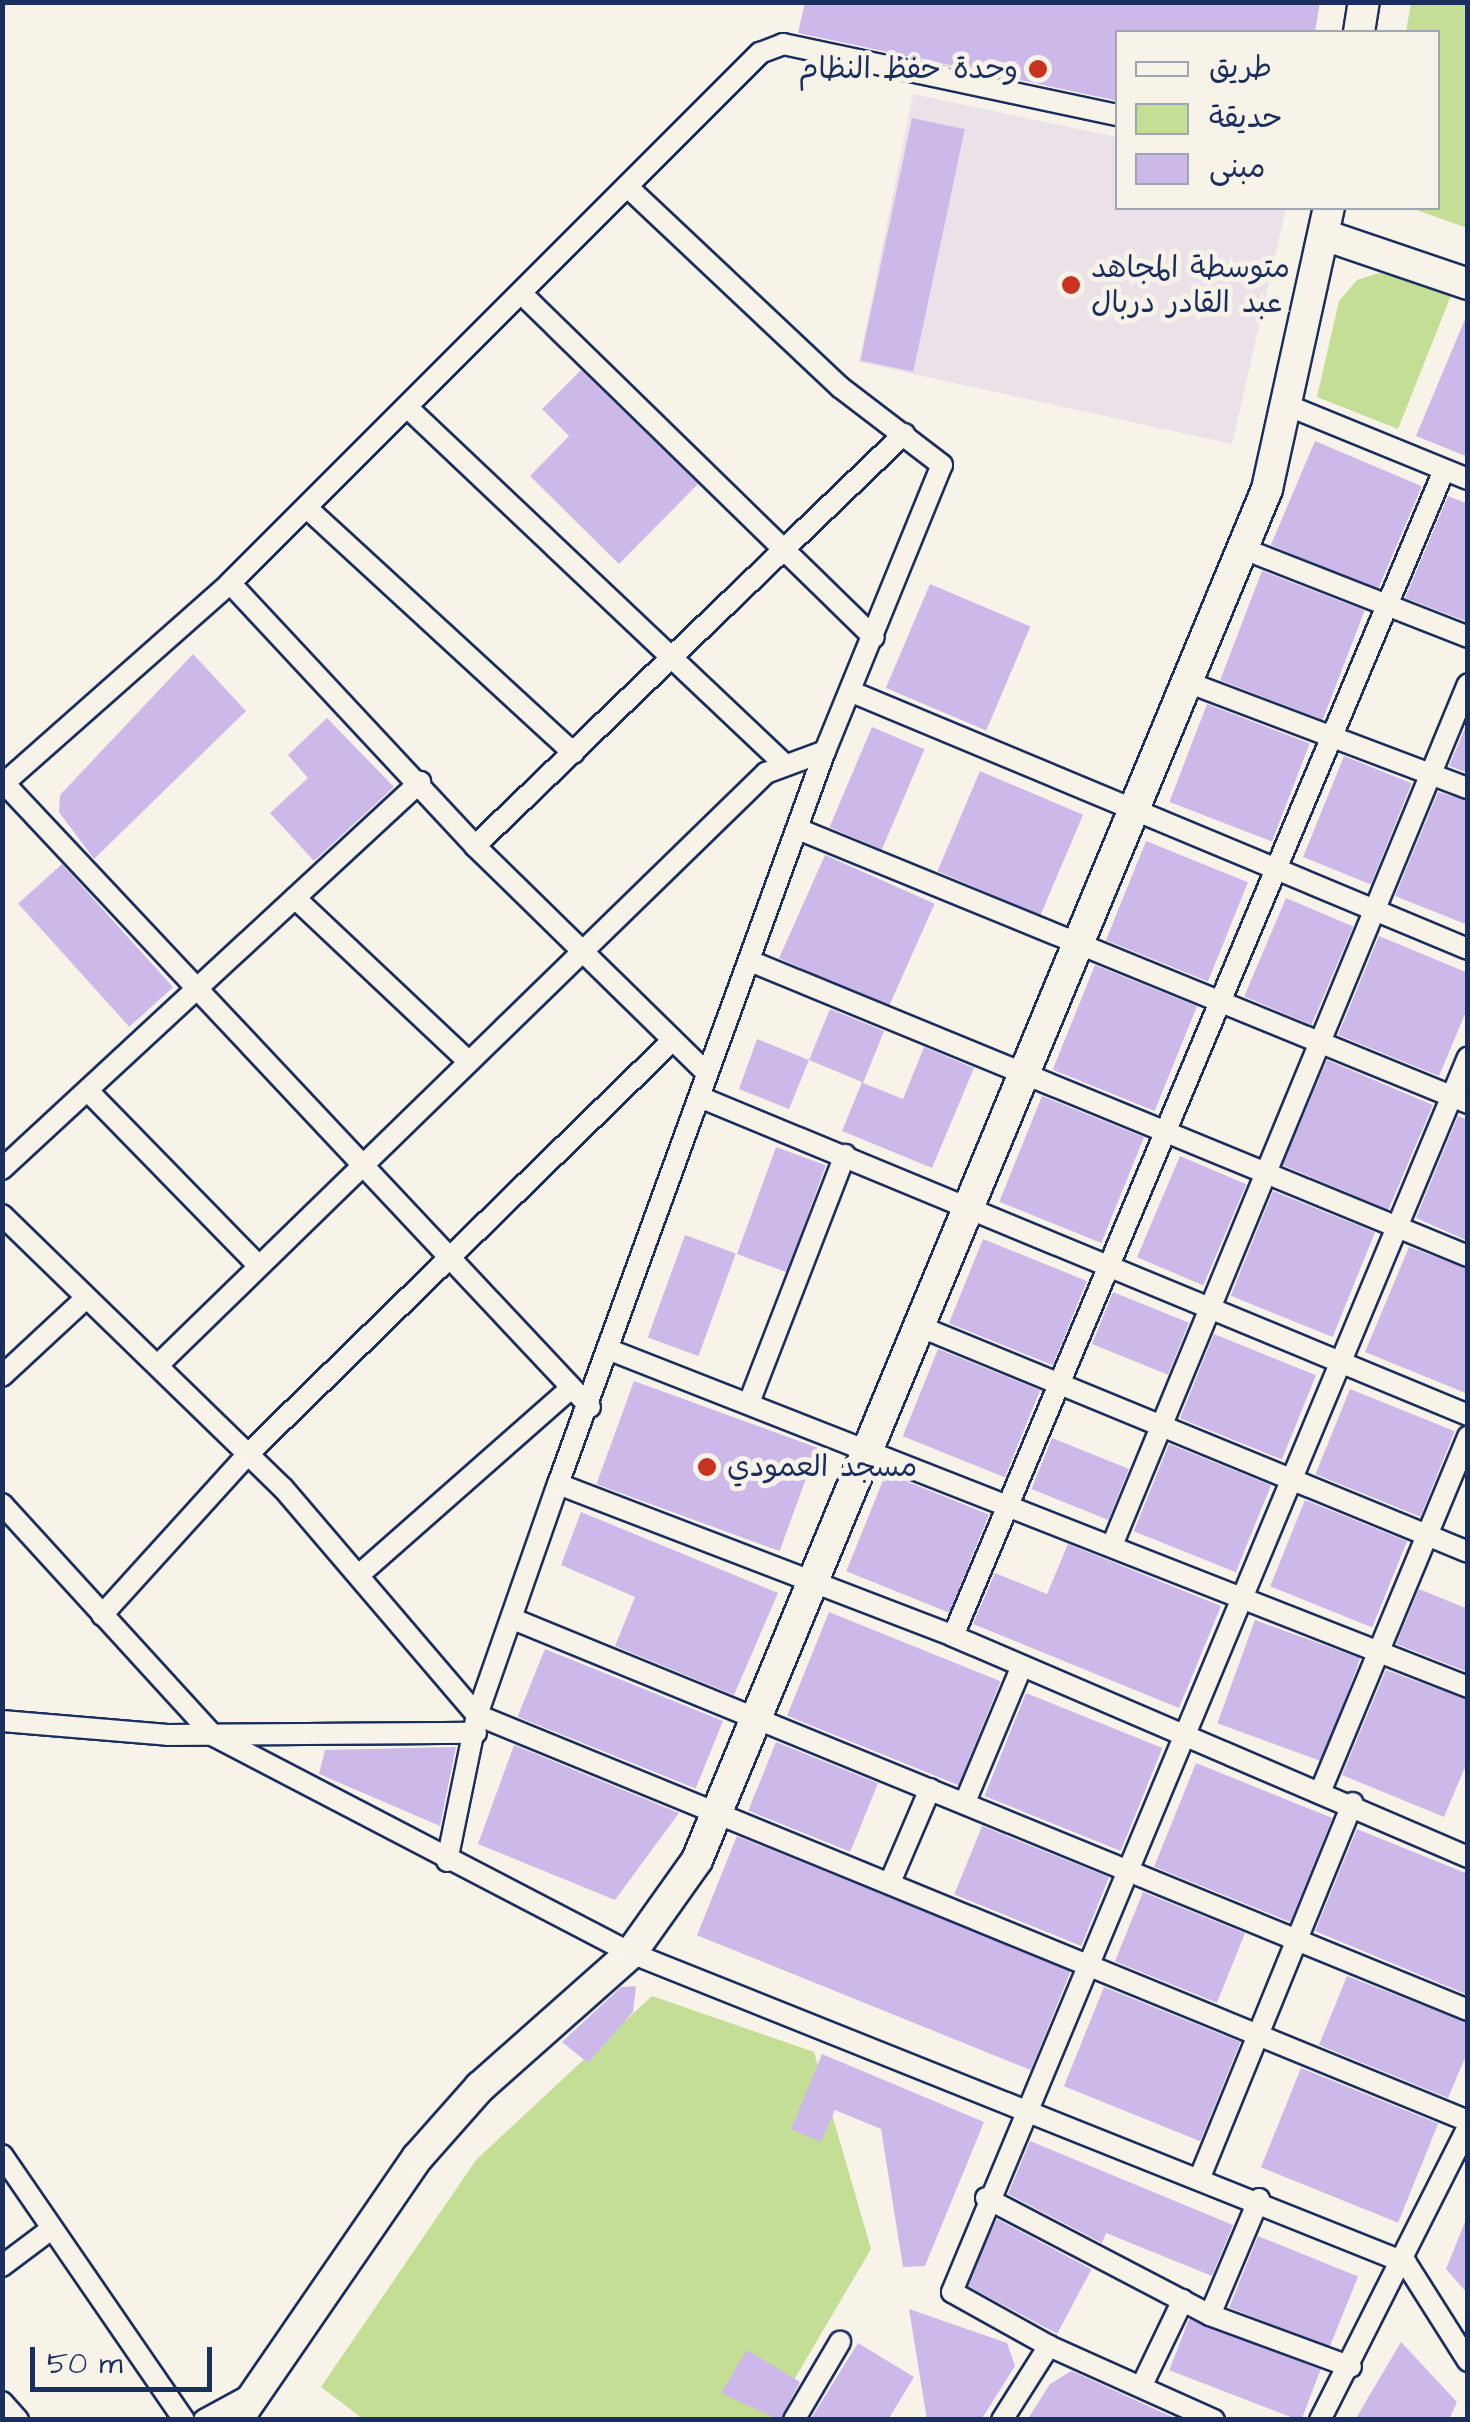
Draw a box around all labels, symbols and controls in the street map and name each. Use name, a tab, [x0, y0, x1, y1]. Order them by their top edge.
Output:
legend	[1115, 30, 1440, 210]
text: طريق	[1209, 47, 1272, 89]
place label: وحدة حفظ النظام	[798, 51, 1018, 87]
marker: وحدة حفظ النظام	[1027, 58, 1049, 80]
text: حديقة	[1209, 97, 1283, 139]
text: مبنى	[1209, 147, 1265, 189]
place label: متوسطة المجاهد عبد القادر دربال	[1091, 250, 1290, 320]
marker: متوسطة المجاهد عبد القادر دربال	[1060, 274, 1082, 296]
place label: مسجد العمودي	[727, 1449, 917, 1485]
marker: مسجد العمودي	[696, 1456, 718, 1478]
scale bar	[35, 2327, 218, 2389]
text: 50 m	[47, 2343, 123, 2385]

